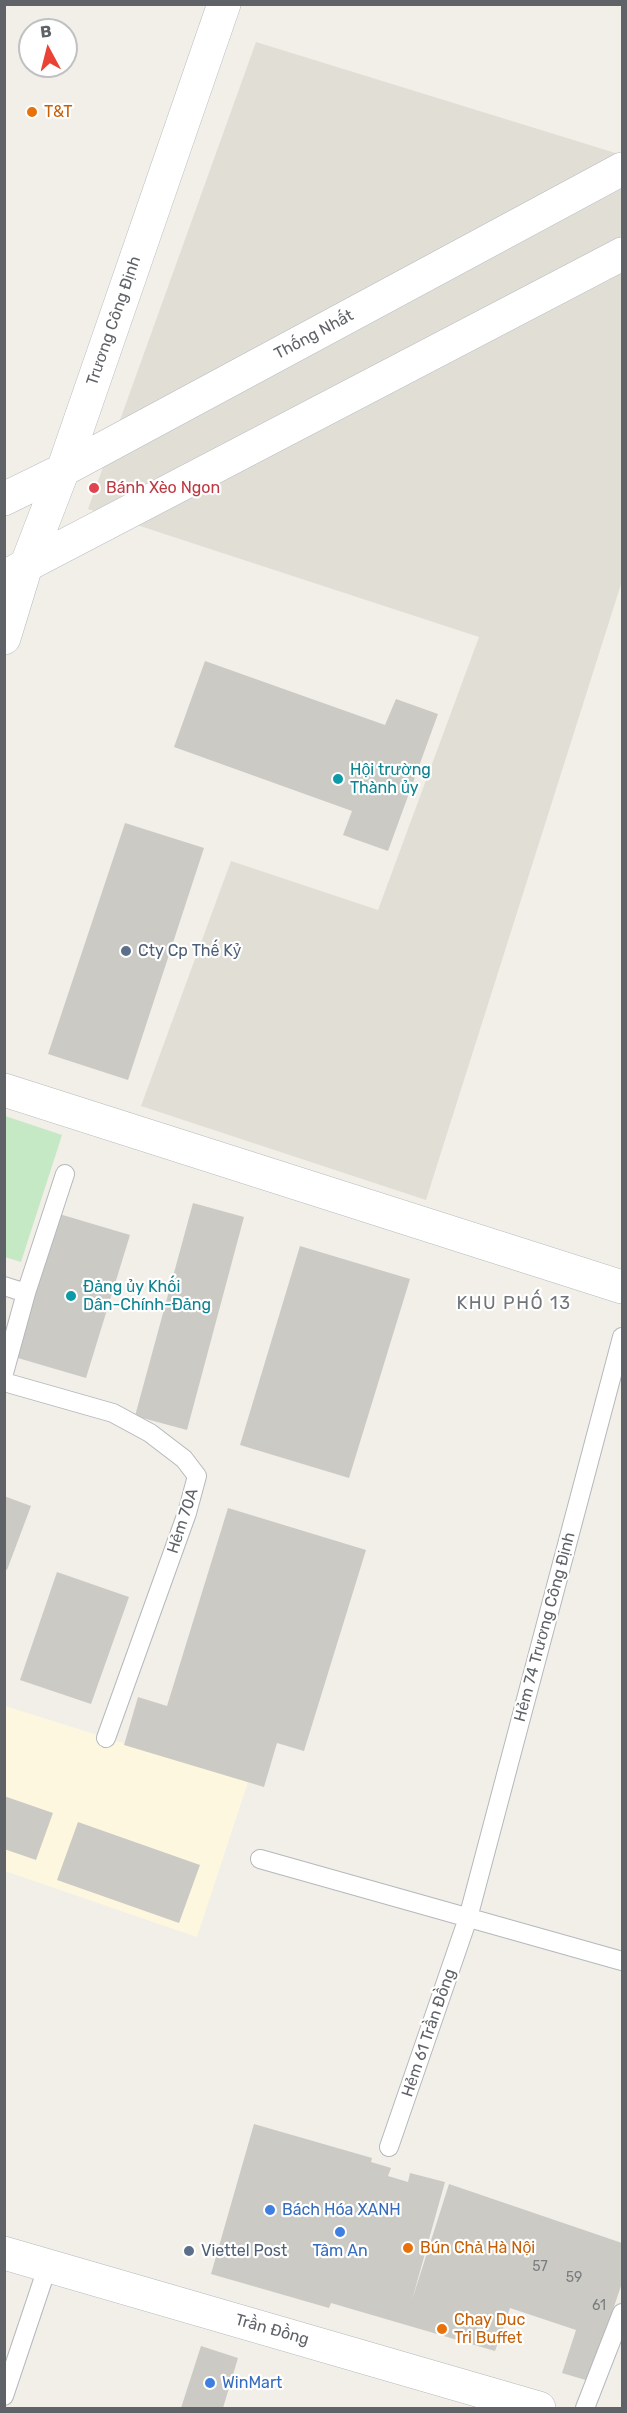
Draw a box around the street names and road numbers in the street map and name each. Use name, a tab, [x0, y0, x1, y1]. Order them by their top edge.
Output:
street label: Trương Công Định	[83, 254, 145, 388]
street label: Thống Nhất	[271, 306, 357, 364]
street label: Hẻm 70A	[163, 1486, 203, 1556]
street label: Hẻm 74 Trương Công Định	[510, 1530, 580, 1724]
street label: Hẻm 61 Trần Đồng	[398, 1966, 460, 2100]
street label: Trần Đồng	[233, 2310, 311, 2350]

